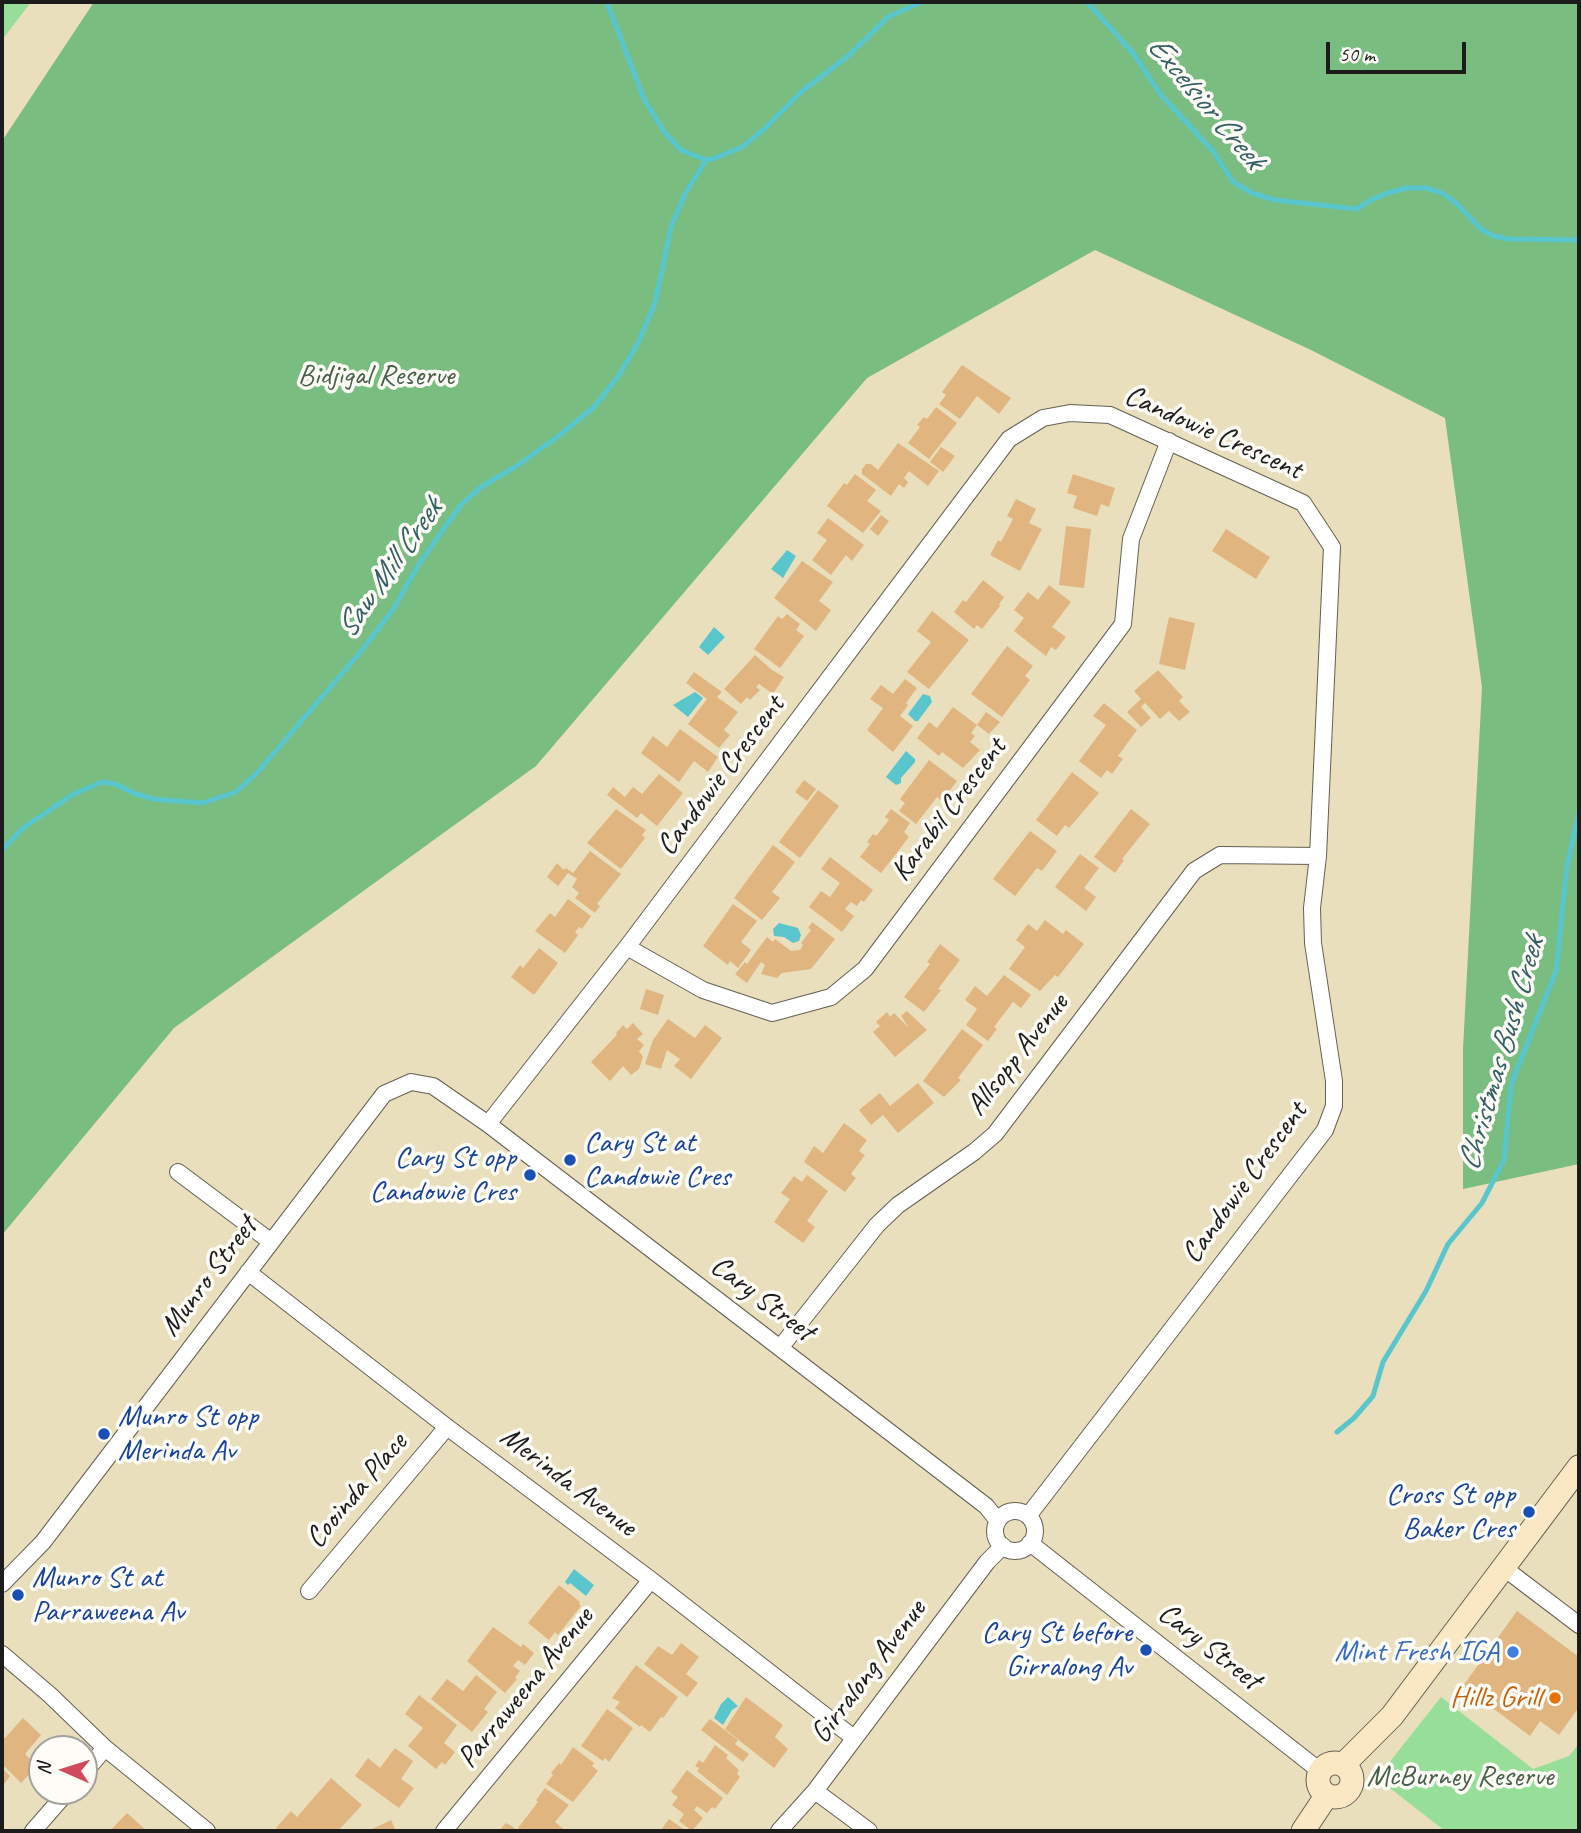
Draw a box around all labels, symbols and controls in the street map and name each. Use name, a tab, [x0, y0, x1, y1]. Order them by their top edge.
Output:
scale bar	[1329, 28, 1469, 72]
water label: Excelsior Creek	[1138, 29, 1272, 177]
text: 50 m	[1339, 41, 1375, 67]
park label: Bidjigal Reserve	[298, 358, 454, 394]
street label: Candowie Crescent	[1119, 378, 1307, 488]
water label: Saw Mill Creek	[328, 492, 452, 646]
street label: Candowie Crescent	[649, 689, 793, 863]
street label: Karabil Crescent	[883, 731, 1015, 889]
water label: Christmas Bush Creek	[1450, 933, 1554, 1175]
street label: Allsopp Avenue	[959, 987, 1077, 1123]
street label: Candowie Crescent	[1174, 1095, 1316, 1271]
place label: Cary St at Candowie Cres	[584, 1125, 730, 1196]
place label: Cary St opp Candowie Cres	[370, 1140, 516, 1210]
marker: Cary St at Candowie Cres	[562, 1152, 578, 1168]
marker: Cary St opp Candowie Cres	[522, 1167, 538, 1183]
street label: Munro Street	[153, 1210, 265, 1344]
street label: Cary Street	[703, 1248, 821, 1350]
place label: Munro St opp Merinda Av	[118, 1399, 258, 1470]
street label: Merinda Avenue	[493, 1419, 643, 1545]
marker: Munro St opp Merinda Av	[96, 1426, 112, 1442]
street label: Cooinda Place	[298, 1426, 416, 1556]
place label: Cross St opp Baker Cres	[1386, 1477, 1515, 1548]
marker: Cross St opp Baker Cres	[1521, 1504, 1537, 1520]
place label: Munro St at Parraweena Av	[32, 1560, 184, 1630]
marker: Munro St at Parraweena Av	[10, 1587, 26, 1603]
street label: Girralong Avenue	[803, 1593, 935, 1751]
street label: Cary Street	[1150, 1596, 1268, 1698]
street label: Parraweena Avenue	[450, 1600, 602, 1776]
place label: Cary St before Girralong Av	[981, 1615, 1132, 1686]
place label: Mint Fresh IGA	[1334, 1634, 1499, 1670]
marker: Cary St before Girralong Av	[1138, 1642, 1154, 1658]
marker: Mint Fresh IGA	[1505, 1644, 1521, 1660]
place label: Hillz Grill	[1450, 1680, 1541, 1716]
marker: Hillz Grill	[1547, 1690, 1563, 1706]
north arrow	[28, 1735, 98, 1805]
park label: McBurney Reserve	[1367, 1759, 1553, 1795]
text: N	[32, 1763, 56, 1776]

